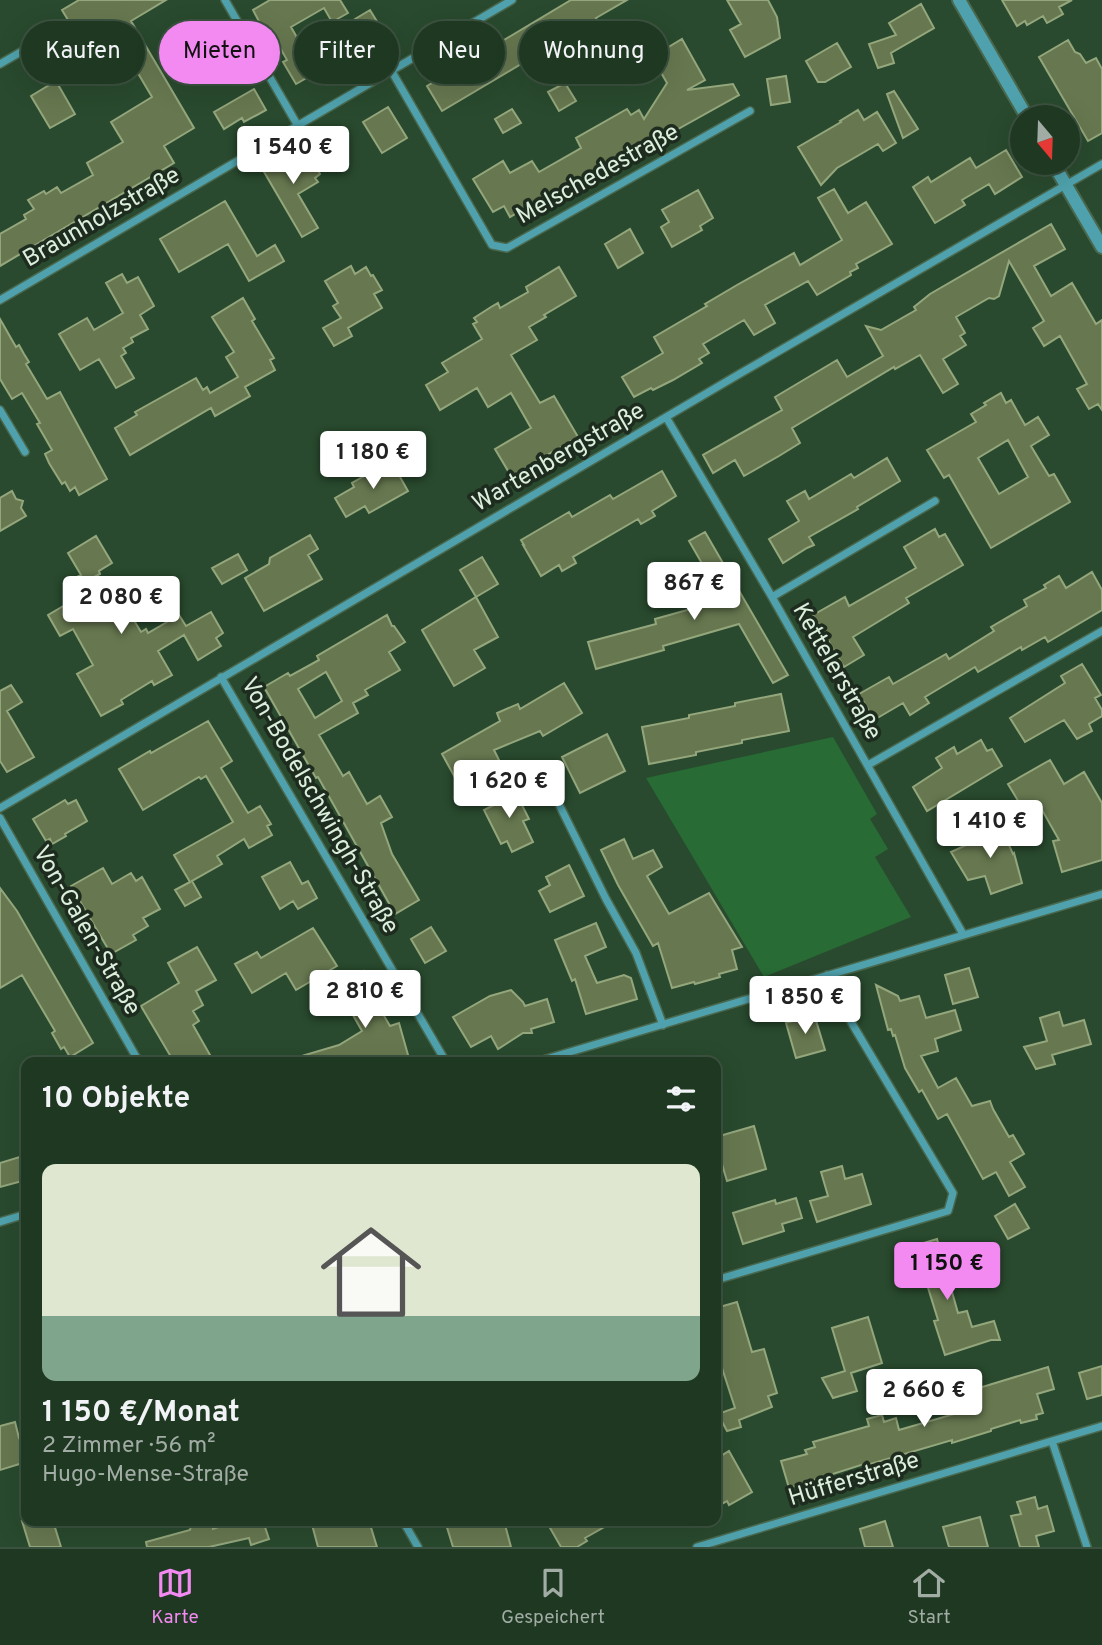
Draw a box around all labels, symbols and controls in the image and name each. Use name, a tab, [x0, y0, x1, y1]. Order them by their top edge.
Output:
chip: Kaufen	[21, 21, 145, 84]
chip: Mieten	[159, 21, 280, 84]
chip: Filter	[294, 21, 399, 84]
chip: Neu	[413, 21, 505, 84]
chip: Wohnung	[519, 21, 668, 84]
north arrow	[1010, 105, 1080, 175]
map controls	[1010, 105, 1080, 175]
street label: Melschedestraße	[511, 118, 685, 232]
pin: 1 540 €	[228, 127, 358, 186]
text: 1 540 €	[253, 134, 333, 163]
street label: Braunholzstraße	[18, 161, 186, 275]
street label: Wartenbergstraße	[468, 397, 650, 519]
pin: 1 180 €	[308, 432, 438, 491]
text: 1 180 €	[336, 439, 410, 468]
pin: 867 €	[645, 562, 743, 622]
text: 867 €	[663, 570, 725, 599]
pin: 2 080 €	[56, 576, 186, 636]
text: 2 080 €	[79, 584, 163, 613]
street label: Kettelerstraße	[785, 598, 887, 746]
street label: Von-Bodelschwingh-Straße	[233, 672, 405, 940]
pin: 1 620 €	[444, 760, 574, 820]
text: 1 620 €	[470, 768, 548, 797]
pin: 1 410 €	[925, 800, 1055, 860]
text: 1 410 €	[953, 808, 1027, 837]
street label: Von-Galen-Straße	[25, 841, 147, 1021]
pin: 2 810 €	[300, 970, 430, 1030]
pin: 1 850 €	[740, 976, 870, 1036]
text: 2 810 €	[326, 978, 404, 1007]
text: 1 850 €	[766, 984, 844, 1013]
icon: filters	[662, 1080, 700, 1118]
text: 10 Objekte	[42, 1081, 190, 1118]
icon: home	[308, 1209, 434, 1335]
pin: 1 150 €	[882, 1242, 1012, 1302]
text: 1 150 €	[910, 1250, 984, 1279]
pin: 2 660 €	[859, 1370, 989, 1429]
text: 2 660 €	[882, 1377, 966, 1406]
text: 1 150 €/Monat	[42, 1395, 240, 1432]
text: 2 Zimmer · 56 m²	[42, 1432, 215, 1461]
street label: Hüfferstraße	[785, 1446, 923, 1514]
text: Hugo-Mense-Straße	[42, 1461, 249, 1490]
tab: Karte	[151, 1564, 199, 1630]
tab: Gespeichert	[501, 1564, 605, 1630]
tab: Start	[907, 1564, 951, 1630]

